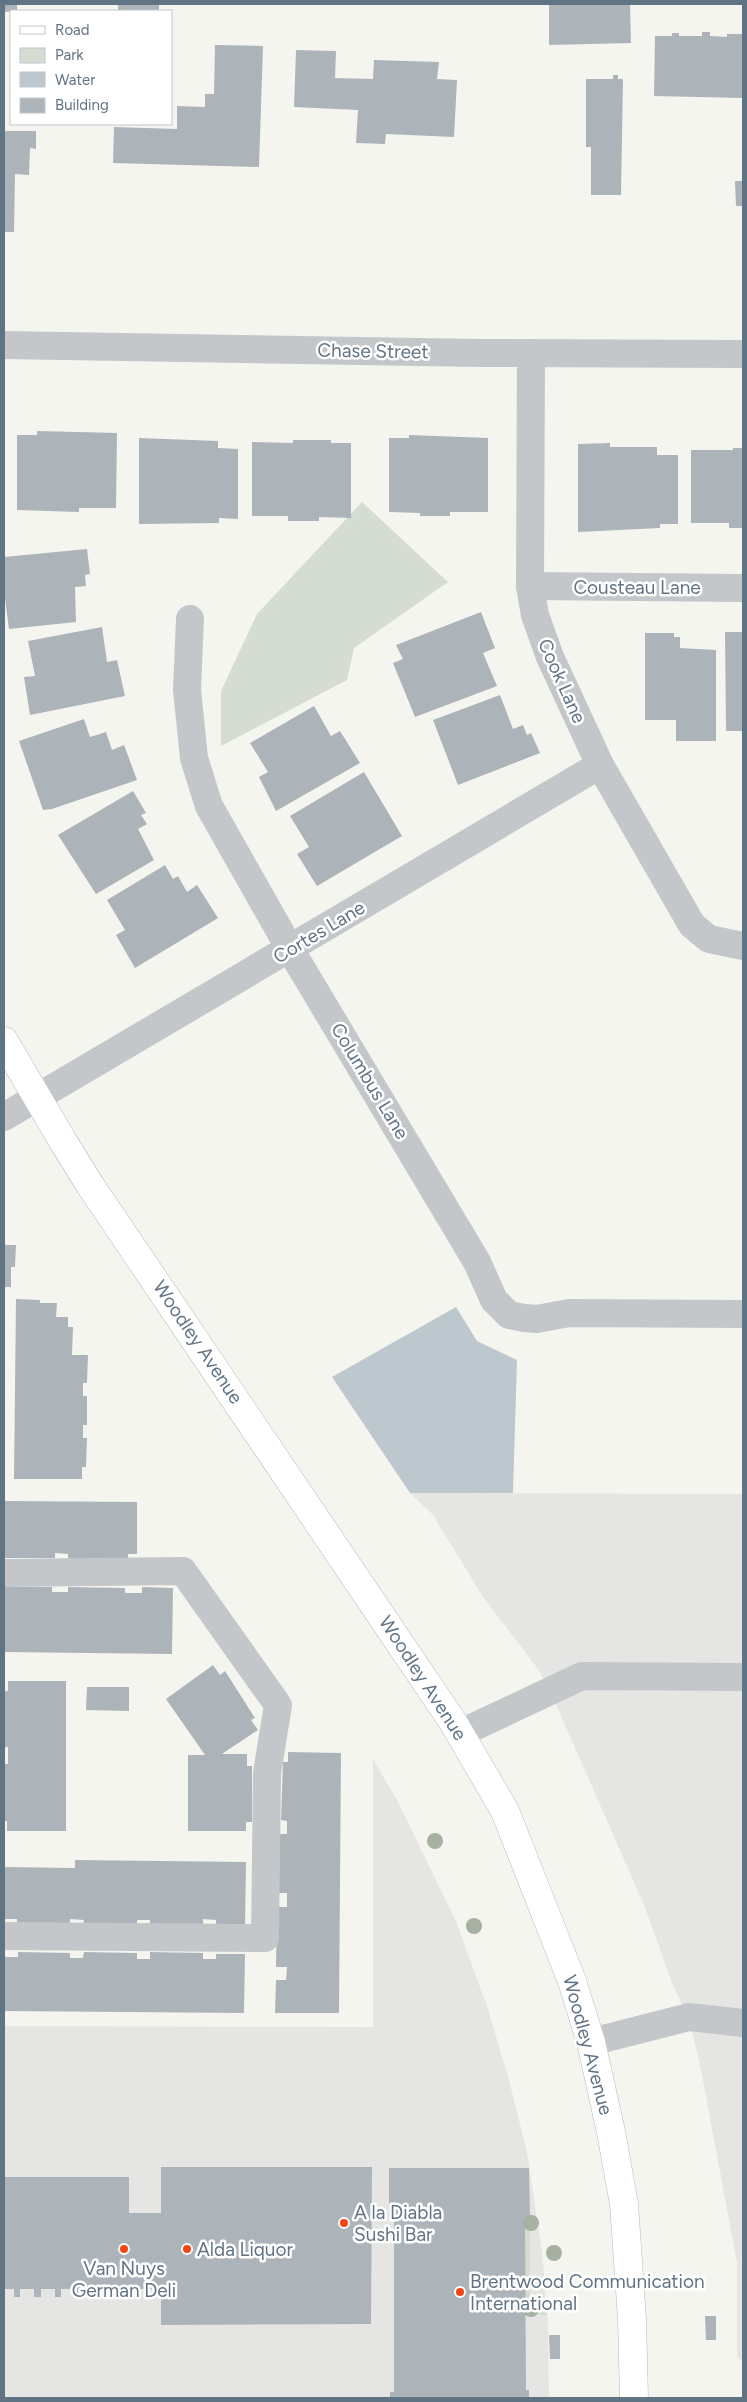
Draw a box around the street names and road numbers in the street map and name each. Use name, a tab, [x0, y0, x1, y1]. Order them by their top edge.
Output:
street label: Chase Street	[317, 339, 429, 363]
street label: Cousteau Lane	[573, 576, 701, 599]
street label: Cook Lane	[533, 635, 591, 727]
street label: Cortes Lane	[269, 896, 369, 968]
street label: Columbus Lane	[326, 1019, 414, 1143]
street label: Woodley Avenue	[148, 1276, 248, 1408]
street label: Woodley Avenue	[374, 1611, 472, 1745]
street label: Woodley Avenue	[558, 1973, 618, 2117]

